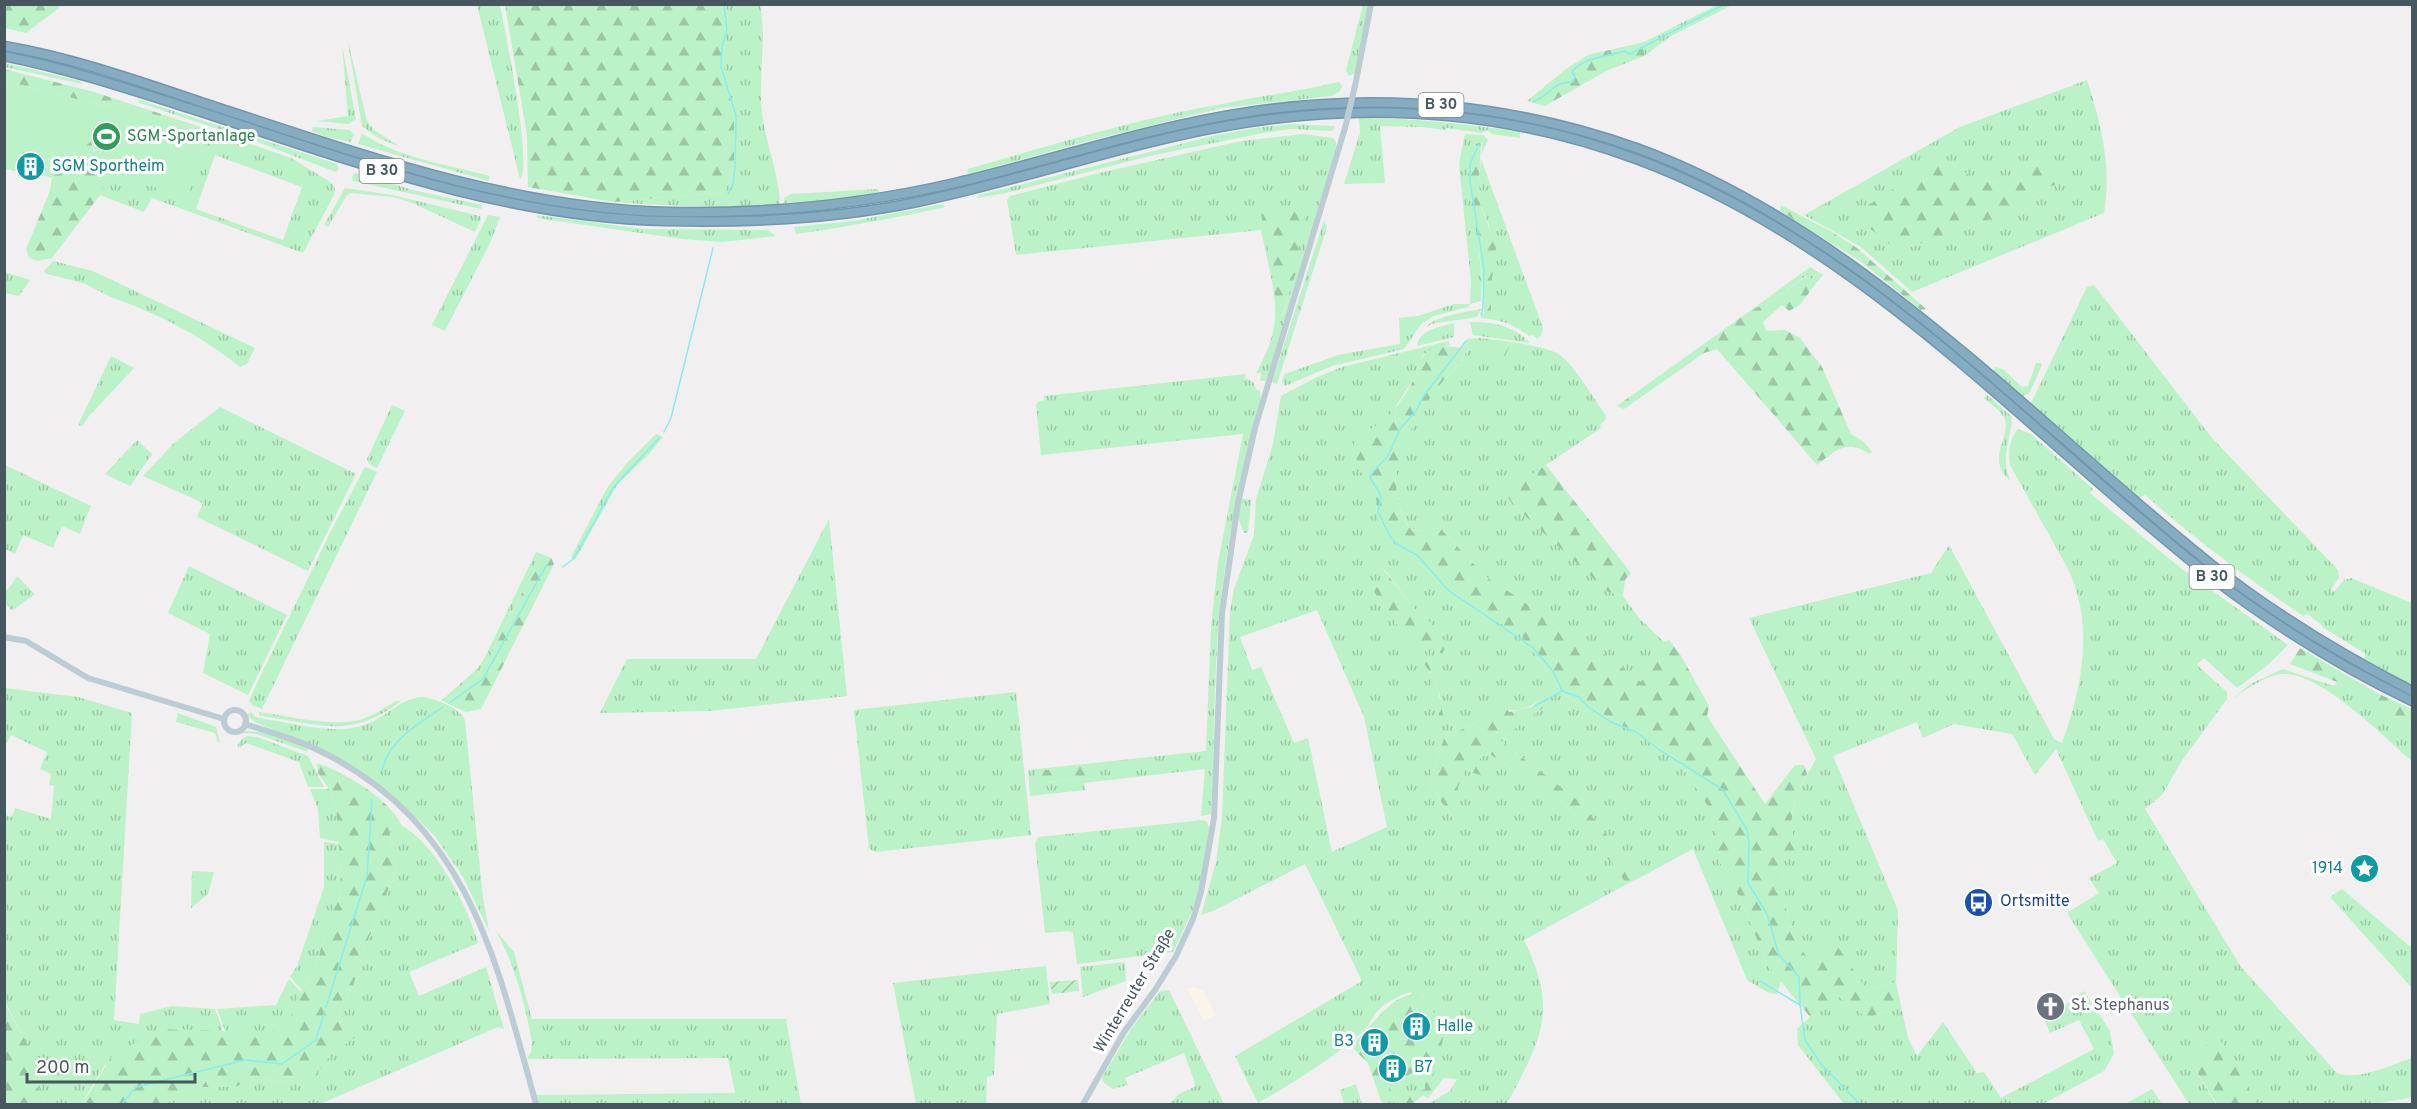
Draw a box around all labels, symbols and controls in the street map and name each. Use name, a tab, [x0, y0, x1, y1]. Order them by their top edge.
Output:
road number: B 30	[1418, 93, 1464, 117]
sports icon: SGM-Sportanlage	[90, 121, 122, 153]
place label: SGM-Sportanlage	[127, 127, 255, 147]
building icon: SGM Sportheim	[15, 151, 47, 183]
place label: SGM Sportheim	[52, 157, 165, 177]
road number: B 30	[360, 159, 404, 183]
road number: B 30	[2190, 565, 2234, 589]
place icon: 1914	[2348, 853, 2380, 885]
place label: 1914	[2312, 859, 2343, 879]
bus stop icon: Ortsmitte	[1963, 886, 1995, 918]
place label: Ortsmitte	[2000, 892, 2070, 912]
street label: Winterreuter Straße	[1090, 925, 1180, 1057]
church icon: St. Stephanus	[2034, 990, 2066, 1022]
place label: St. Stephanus	[2071, 996, 2170, 1016]
building icon: Halle	[1400, 1011, 1432, 1043]
place label: Halle	[1437, 1017, 1473, 1037]
building icon: B3	[1359, 1026, 1391, 1058]
place label: B3	[1334, 1032, 1354, 1052]
scale bar	[27, 1046, 195, 1084]
building icon: B7	[1377, 1052, 1409, 1084]
text: 200 m	[36, 1057, 89, 1080]
place label: B7	[1414, 1058, 1433, 1078]

